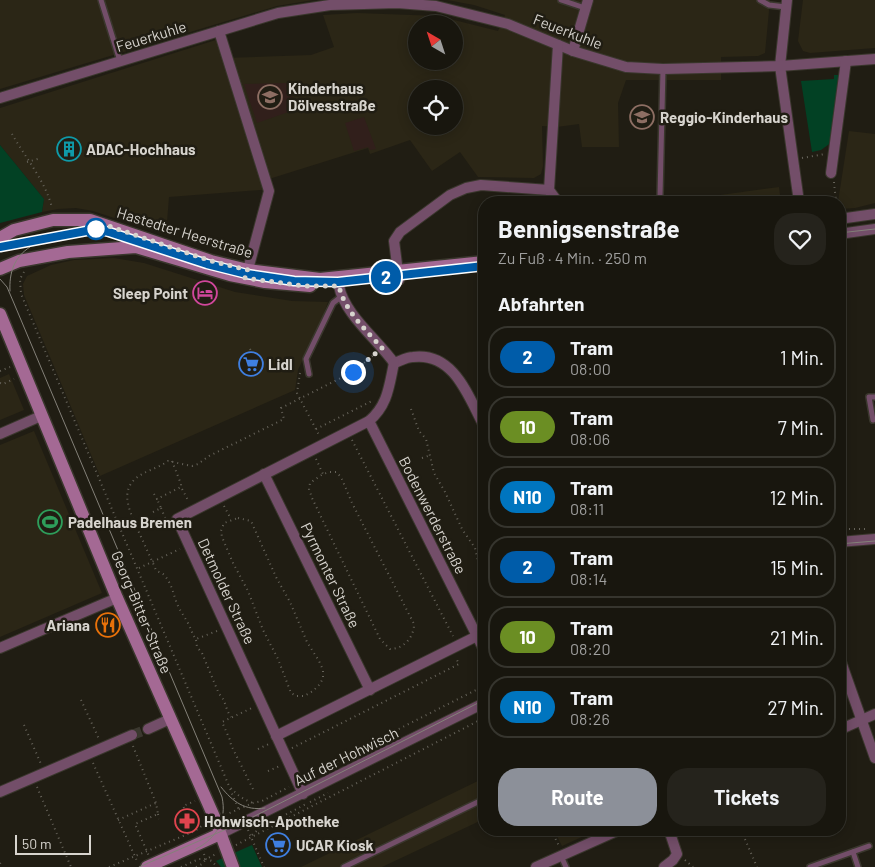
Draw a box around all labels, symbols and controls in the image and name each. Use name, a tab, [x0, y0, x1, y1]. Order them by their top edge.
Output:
street label: Feuerkuhle	[531, 10, 605, 52]
north arrow	[408, 15, 462, 70]
map controls	[408, 15, 463, 135]
street label: Feuerkuhle	[114, 17, 188, 55]
place label: Kinderhaus Dölvesstraße	[288, 79, 376, 114]
button: locate	[408, 80, 463, 135]
school or university icon: Kinderhaus Dölvesstraße	[257, 84, 283, 110]
school or university icon: Reggio-Kinderhaus	[629, 104, 655, 130]
place label: Reggio-Kinderhaus	[660, 108, 788, 126]
building icon: ADAC-Hochhaus	[56, 136, 82, 162]
place label: ADAC-Hochhaus	[86, 140, 196, 158]
street label: Hastedter Heerstraße	[115, 203, 255, 261]
button: heart	[774, 213, 826, 265]
text: Bennigsenstraße	[498, 214, 680, 243]
unlabelled marker	[85, 218, 107, 240]
text: Zu Fuß · 4 Min. · 250 m	[498, 248, 647, 267]
line badge: 2	[370, 261, 402, 293]
text: 2	[381, 266, 391, 288]
hotel icon: Sleep Point	[192, 280, 218, 306]
place label: Sleep Point	[113, 284, 188, 302]
text: Abfahrten	[498, 292, 584, 315]
text: Tram	[570, 336, 613, 359]
text: 2	[522, 346, 533, 368]
text: 1 Min.	[780, 346, 824, 369]
supermarket icon: Lidl	[238, 351, 264, 377]
place label: Lidl	[268, 355, 293, 373]
text: 08:00	[570, 359, 611, 378]
your location	[341, 360, 366, 385]
text: Tram	[570, 406, 613, 429]
text: 10	[519, 416, 536, 438]
text: 7 Min.	[778, 416, 824, 439]
text: 08:06	[570, 429, 610, 448]
street label: Bodenwerderstraße	[396, 453, 470, 577]
text: Tram	[570, 476, 613, 499]
text: N10	[513, 486, 542, 508]
text: 12 Min.	[770, 486, 824, 509]
text: 08:11	[570, 499, 604, 518]
sports icon: Padelhaus Bremen	[37, 509, 63, 535]
place label: Padelhaus Bremen	[68, 513, 192, 531]
street label: Pyrmonter Straße	[298, 519, 364, 631]
street label: Detmolder Straße	[195, 535, 259, 647]
text: Tram	[570, 546, 613, 569]
street label: Georg-Bitter-Straße	[108, 548, 176, 676]
text: 2	[522, 556, 533, 578]
text: 15 Min.	[770, 556, 824, 579]
text: 08:14	[570, 569, 607, 588]
restaurant icon: Ariana	[95, 612, 121, 638]
place label: Ariana	[46, 616, 90, 634]
text: Tram	[570, 616, 613, 639]
text: 10	[519, 626, 536, 648]
text: 21 Min.	[770, 626, 824, 649]
text: 08:20	[570, 639, 610, 658]
text: Tram	[570, 686, 613, 709]
text: N10	[513, 696, 542, 718]
text: 27 Min.	[767, 696, 824, 719]
text: 08:26	[570, 709, 610, 728]
street label: Auf der Hohwisch	[291, 723, 401, 789]
button: Route	[498, 768, 657, 826]
button: Tickets	[667, 768, 826, 826]
pharmacy icon: Hohwisch-Apotheke	[174, 808, 200, 834]
place label: Hohwisch-Apotheke	[204, 812, 339, 830]
scale bar	[15, 832, 91, 855]
supermarket icon: UCAR Kiosk	[265, 832, 291, 858]
text: 50 m	[22, 835, 51, 852]
place label: UCAR Kiosk	[296, 836, 374, 854]

